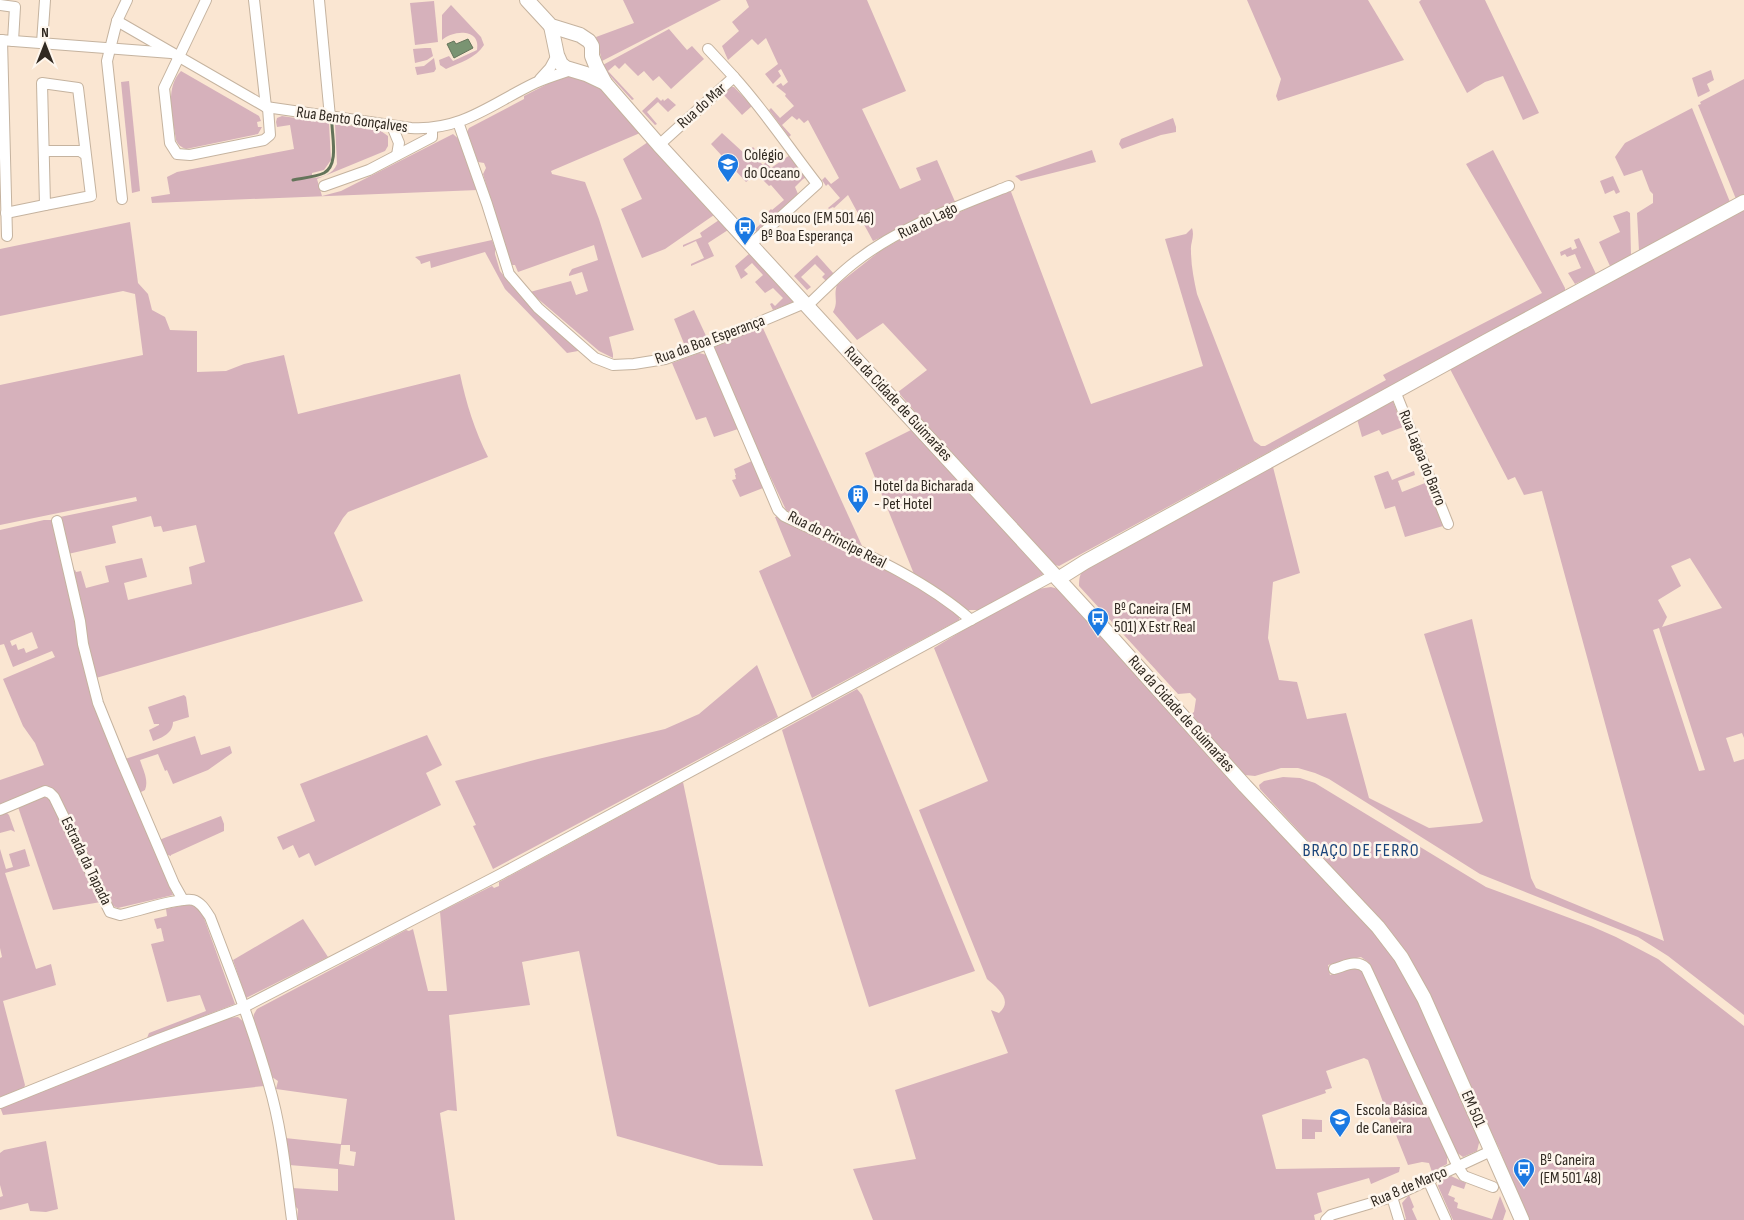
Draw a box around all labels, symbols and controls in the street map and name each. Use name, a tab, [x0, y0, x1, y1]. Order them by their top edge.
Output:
north arrow	[20, 20, 70, 70]
text: N	[41, 24, 49, 41]
street label: Rua do Mar	[674, 79, 731, 133]
street label: Rua Bento Gonçalves	[295, 103, 409, 137]
place label: Colégio do Oceano	[744, 146, 800, 183]
school or university icon: Colégio do Oceano	[716, 152, 740, 183]
street label: Rua do Lago	[895, 199, 961, 243]
place label: Samouco (EM 501 46) Bº Boa Esperança	[761, 209, 874, 246]
bus stop icon: Samouco (EM 501 46) Bº Boa Esperança	[733, 215, 757, 246]
street label: Rua da Boa Esperança	[652, 311, 768, 369]
street label: Rua da Cidade de Guimarães	[840, 343, 956, 465]
street label: Rua Lagoa do Barro	[1394, 407, 1450, 509]
place label: Hotel da Bicharada - Pet Hotel	[874, 477, 974, 514]
building icon: Hotel da Bicharada - Pet Hotel	[846, 483, 870, 514]
street label: Rua do Princípe Real	[785, 507, 889, 573]
place label: Bº Caneira (EM 501) X Estr Real	[1114, 600, 1196, 637]
bus stop icon: Bº Caneira (EM 501) X Estr Real	[1086, 606, 1110, 637]
street label: Rua da Cidade de Guimarães	[1124, 652, 1238, 776]
street label: Estrada da Tapada	[56, 814, 116, 908]
district label: BRAÇO DE FERRO	[1302, 840, 1420, 861]
street label: EM 501	[1457, 1088, 1490, 1130]
place label: Escola Básica de Caneira	[1356, 1101, 1427, 1138]
school or university icon: Escola Básica de Caneira	[1328, 1107, 1352, 1138]
place label: Bº Caneira (EM 501 48)	[1540, 1151, 1601, 1188]
bus stop icon: Bº Caneira (EM 501 48)	[1512, 1157, 1536, 1188]
street label: Rua 8 de Março	[1368, 1162, 1450, 1212]

